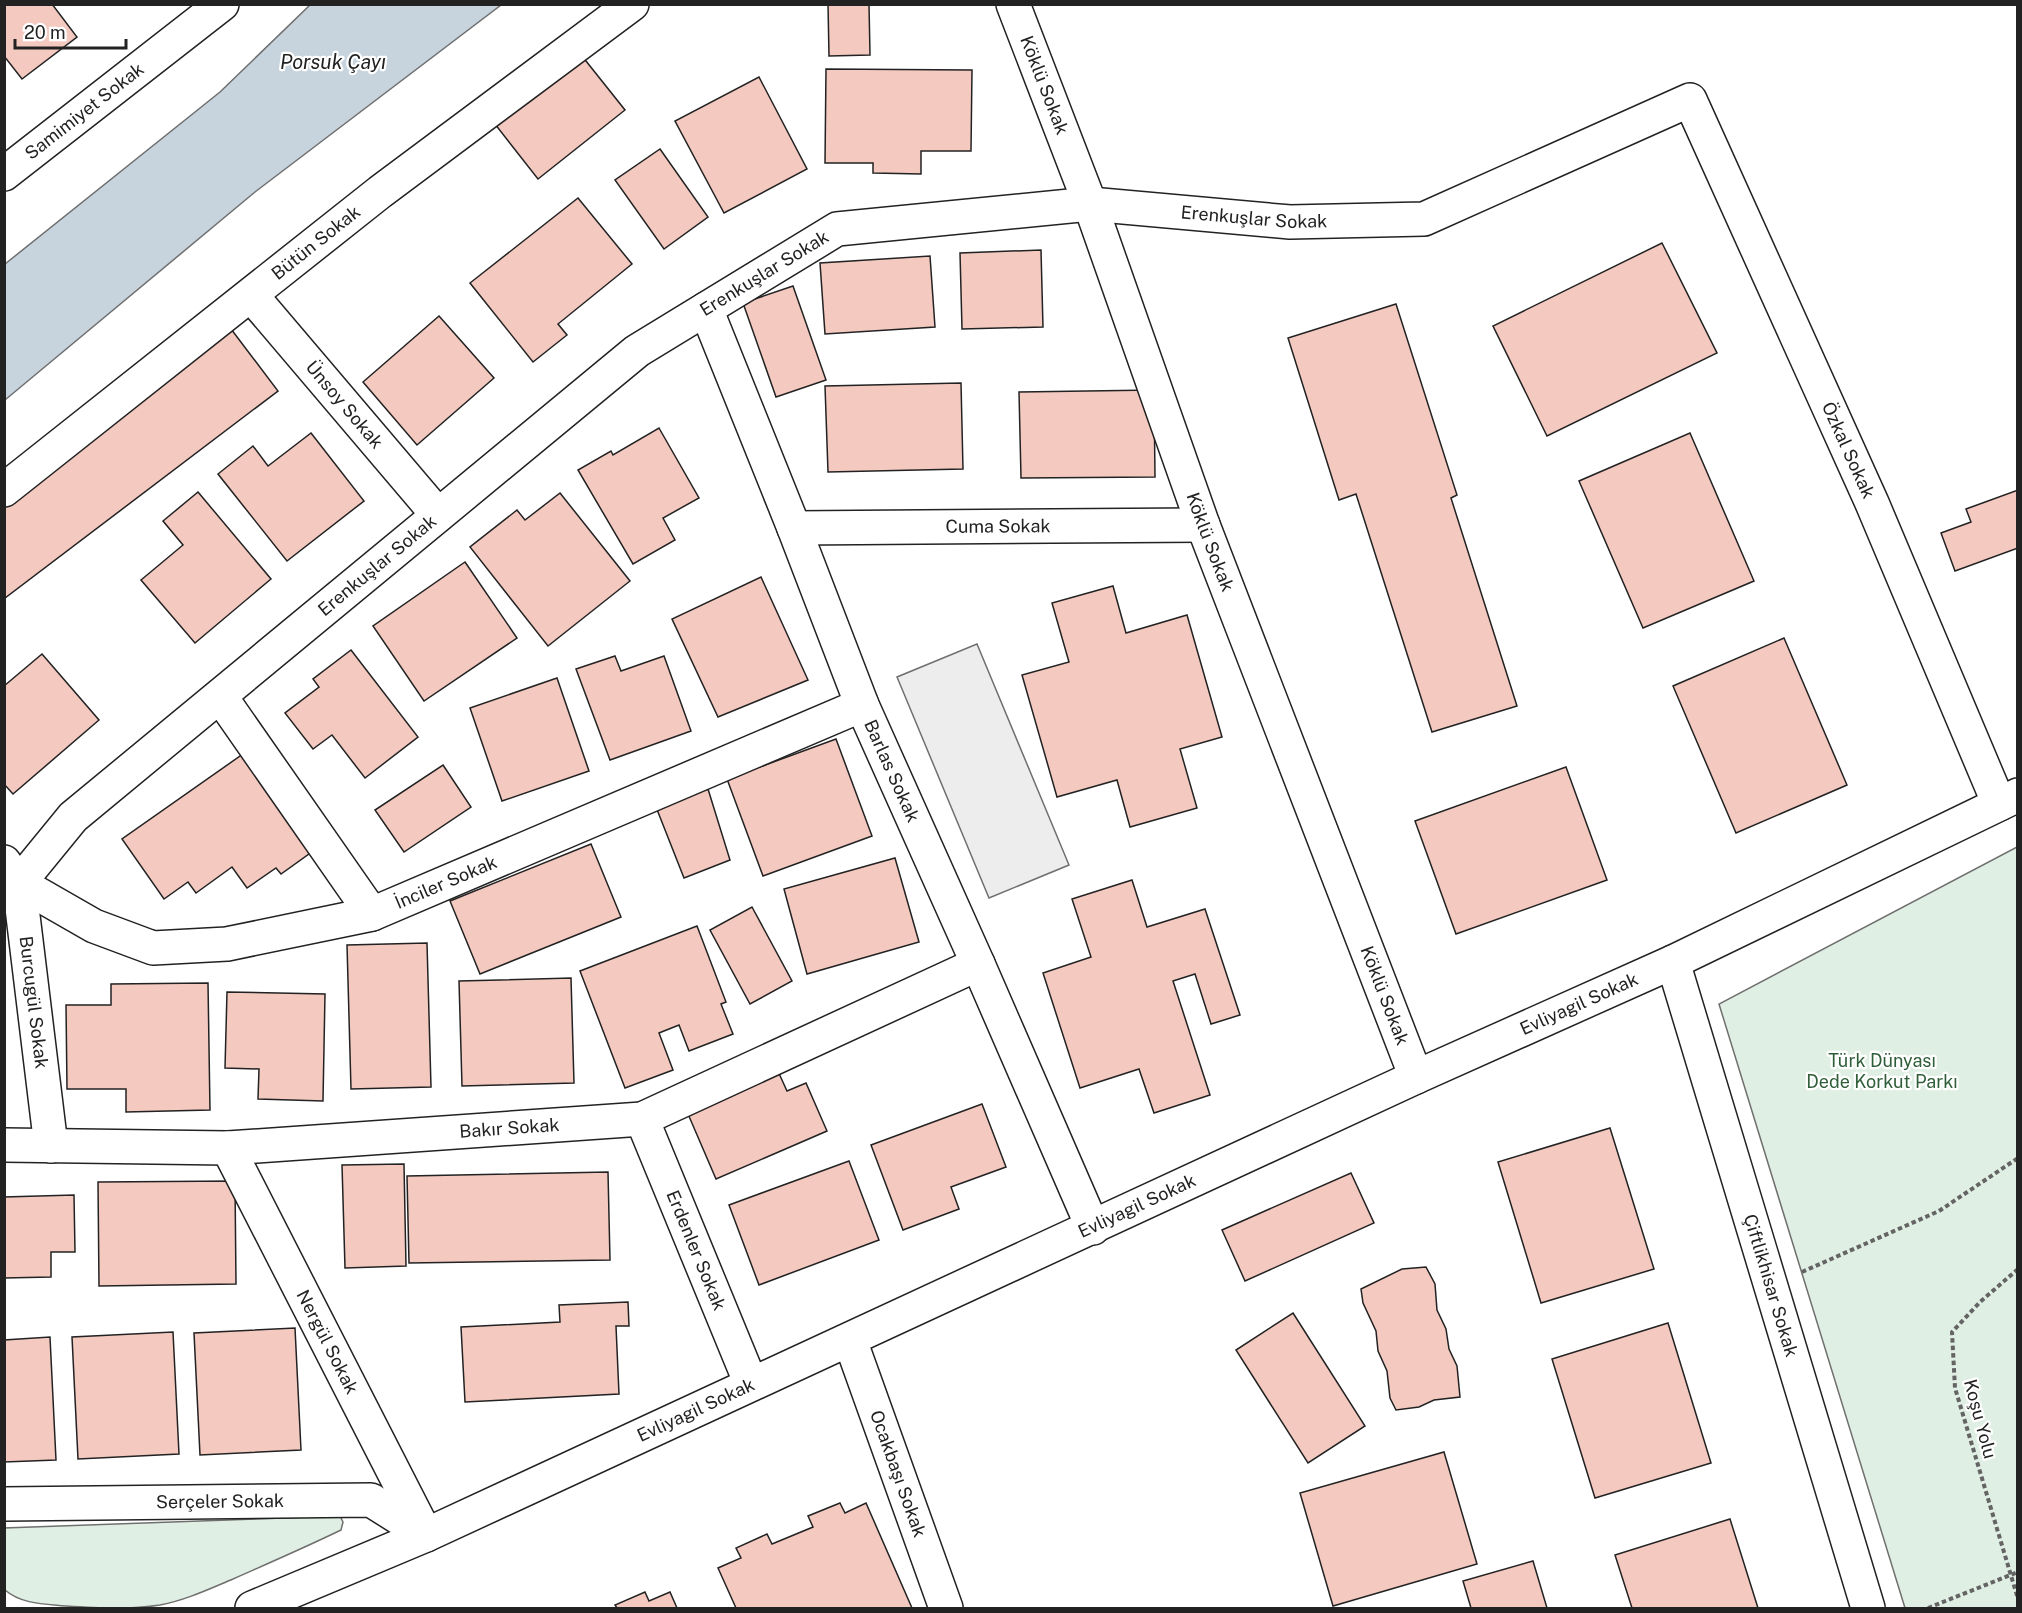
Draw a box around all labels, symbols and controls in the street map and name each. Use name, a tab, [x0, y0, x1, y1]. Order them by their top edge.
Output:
scale bar	[15, 12, 126, 50]
text: 20 m	[24, 22, 66, 43]
street label: Köklü Sokak	[1016, 33, 1073, 137]
water label: Porsuk Çayı	[280, 50, 386, 74]
street label: Samimiyet Sokak	[20, 58, 148, 164]
street label: Bütün Sokak	[267, 201, 364, 284]
street label: Erenkuşlar Sokak	[1180, 201, 1327, 232]
street label: Erenkuşlar Sokak	[696, 226, 832, 320]
street label: Ünsoy Sokak	[302, 356, 388, 452]
street label: Özkal Sokak	[1818, 398, 1880, 502]
street label: Köklü Sokak	[1182, 490, 1239, 594]
street label: Erenkuşlar Sokak	[314, 510, 440, 620]
street label: Cuma Sokak	[945, 515, 1051, 537]
street label: Barlas Sokak	[860, 716, 924, 825]
street label: İnciler Sokak	[391, 851, 500, 913]
street label: Burcugül Sokak	[16, 935, 52, 1070]
street label: Köklü Sokak	[1356, 943, 1414, 1048]
street label: Evliyagil Sokak	[1516, 968, 1641, 1039]
park label: Türk Dünyası Dede Korkut Parkı	[1806, 1050, 1958, 1092]
street label: Bakır Sokak	[459, 1114, 560, 1142]
street label: Evliyagil Sokak	[1075, 1169, 1199, 1242]
street label: Erdenler Sokak	[662, 1187, 731, 1313]
street label: Çiftlikhisar Sokak	[1740, 1211, 1803, 1359]
street label: Nergül Sokak	[292, 1286, 363, 1397]
street label: Evliyagil Sokak	[634, 1374, 758, 1446]
street label: Koşu Yolu	[1960, 1377, 2001, 1461]
street label: Ocakbaşı Sokak	[866, 1407, 931, 1540]
street label: Serçeler Sokak	[156, 1490, 284, 1512]

